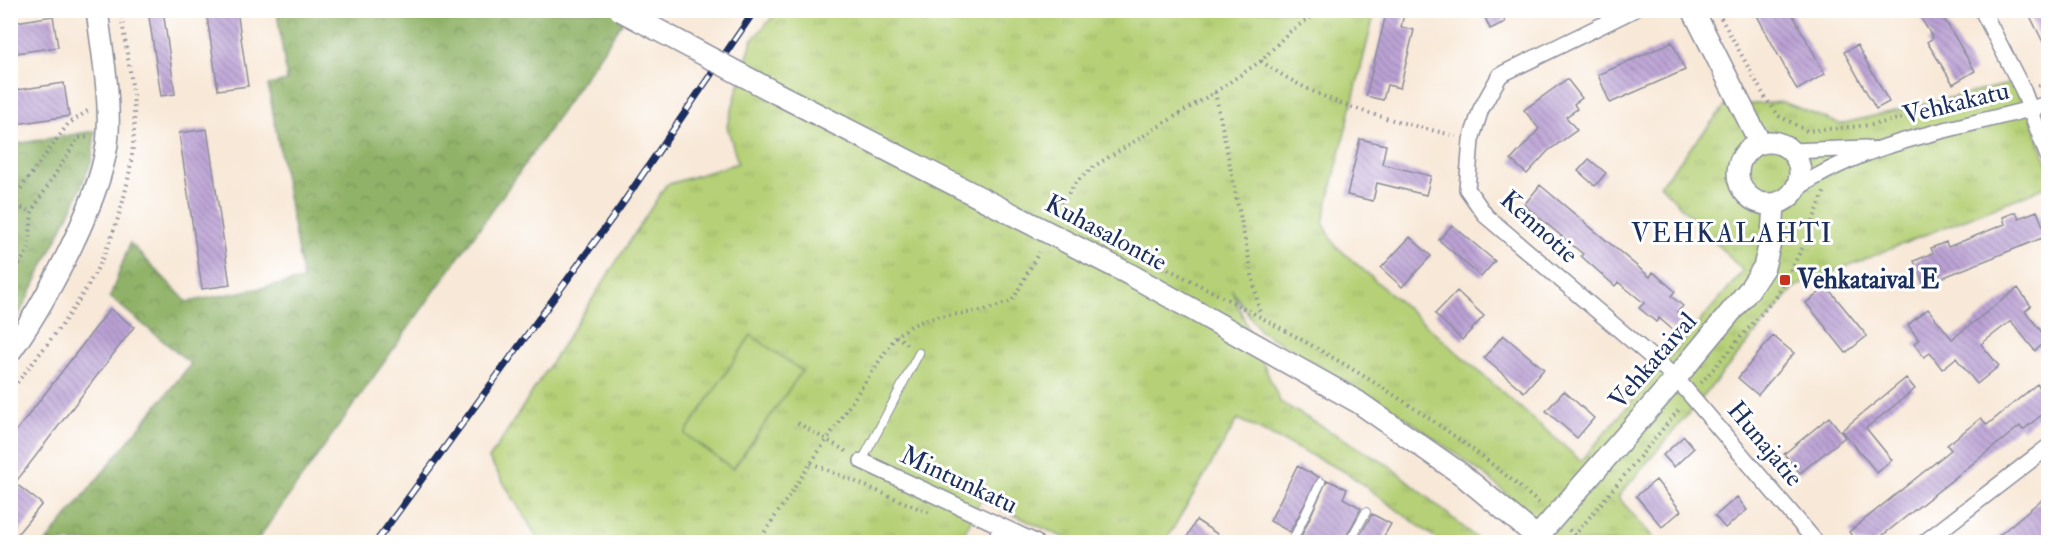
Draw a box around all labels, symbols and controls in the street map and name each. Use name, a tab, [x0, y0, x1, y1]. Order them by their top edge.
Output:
street label: Vehkakatu	[1900, 74, 2012, 132]
street label: Kennotie	[1493, 184, 1585, 270]
street label: Kuhasalontie	[1040, 188, 1173, 279]
district label: VEHKALAHTI	[1631, 217, 1833, 250]
place label: Vehkataival E	[1796, 264, 1940, 296]
marker: Vehkataival E	[1778, 273, 1792, 287]
street label: Vehkataival	[1602, 306, 1704, 416]
street label: Hunajatie	[1720, 395, 1810, 493]
street label: Mintunkatu	[895, 439, 1023, 521]

